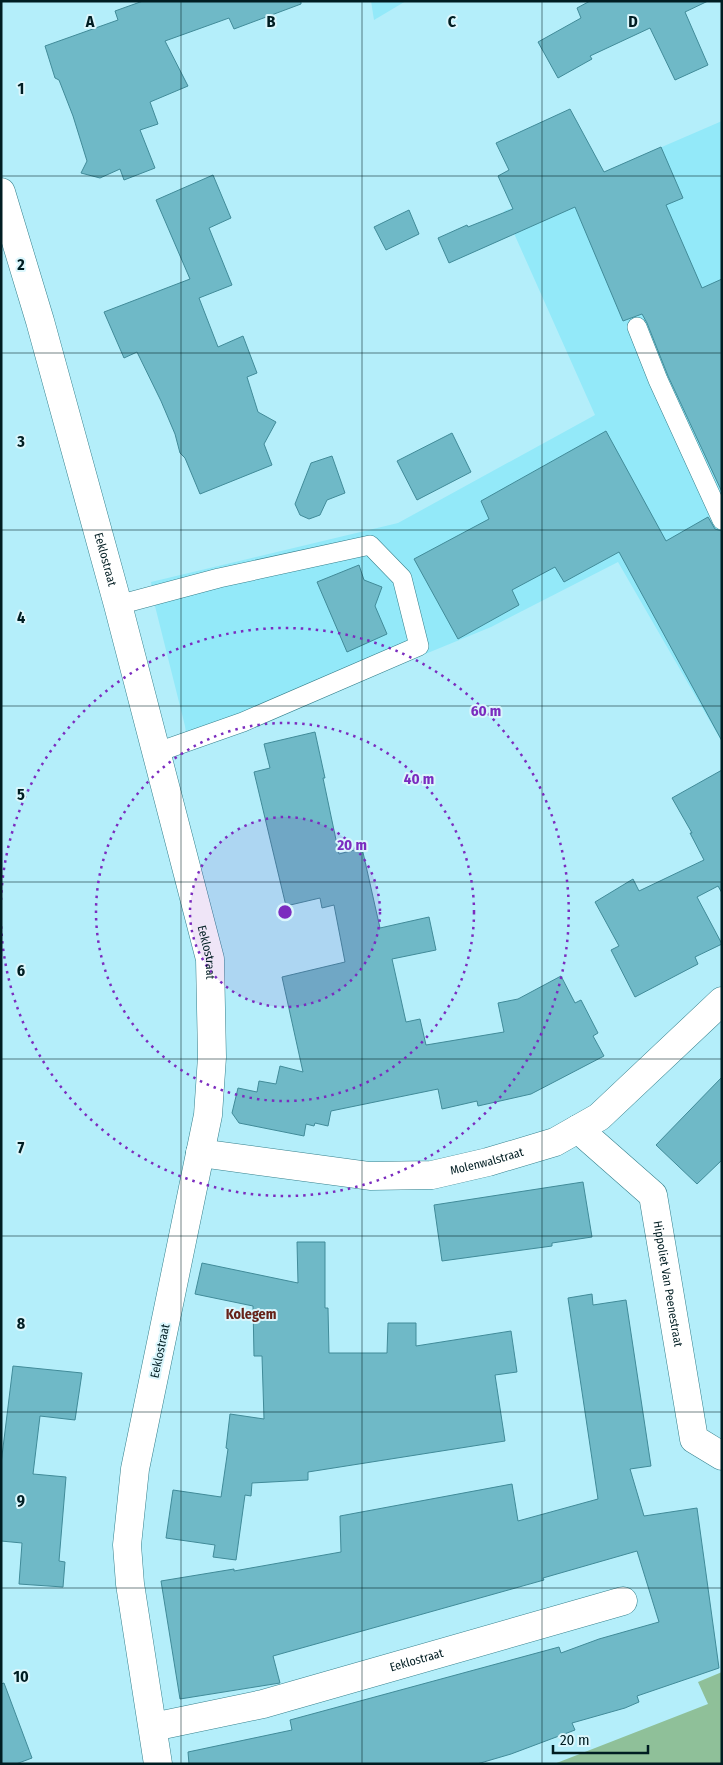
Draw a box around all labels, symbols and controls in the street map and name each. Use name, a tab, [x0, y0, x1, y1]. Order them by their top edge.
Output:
text: A	[85, 12, 95, 31]
text: B	[267, 12, 276, 31]
text: C	[448, 12, 457, 31]
text: D	[628, 12, 638, 31]
text: 1	[18, 79, 24, 98]
text: 2	[16, 255, 25, 274]
text: 3	[16, 432, 25, 451]
street label: Eeklostraat	[91, 531, 120, 588]
text: 4	[17, 608, 25, 627]
text: 60 m	[471, 702, 501, 720]
text: 40 m	[404, 770, 434, 788]
text: 5	[17, 785, 25, 804]
text: 20 m	[336, 836, 367, 854]
centre of rings	[276, 903, 294, 921]
street label: Eeklostraat	[195, 924, 217, 980]
text: 6	[17, 961, 25, 980]
text: 7	[18, 1138, 25, 1157]
street label: Molenwalstraat	[449, 1145, 525, 1178]
street label: Hippoliet Van Peenestraat	[650, 1220, 685, 1348]
district label: Kolegem	[226, 1306, 277, 1323]
text: 8	[17, 1314, 26, 1333]
street label: Eeklostraat	[147, 1323, 173, 1379]
text: 9	[17, 1491, 25, 1510]
street label: Eeklostraat	[388, 1646, 445, 1674]
text: 10	[13, 1667, 29, 1686]
scale bar	[553, 1722, 648, 1754]
text: 20 m	[560, 1731, 590, 1749]

